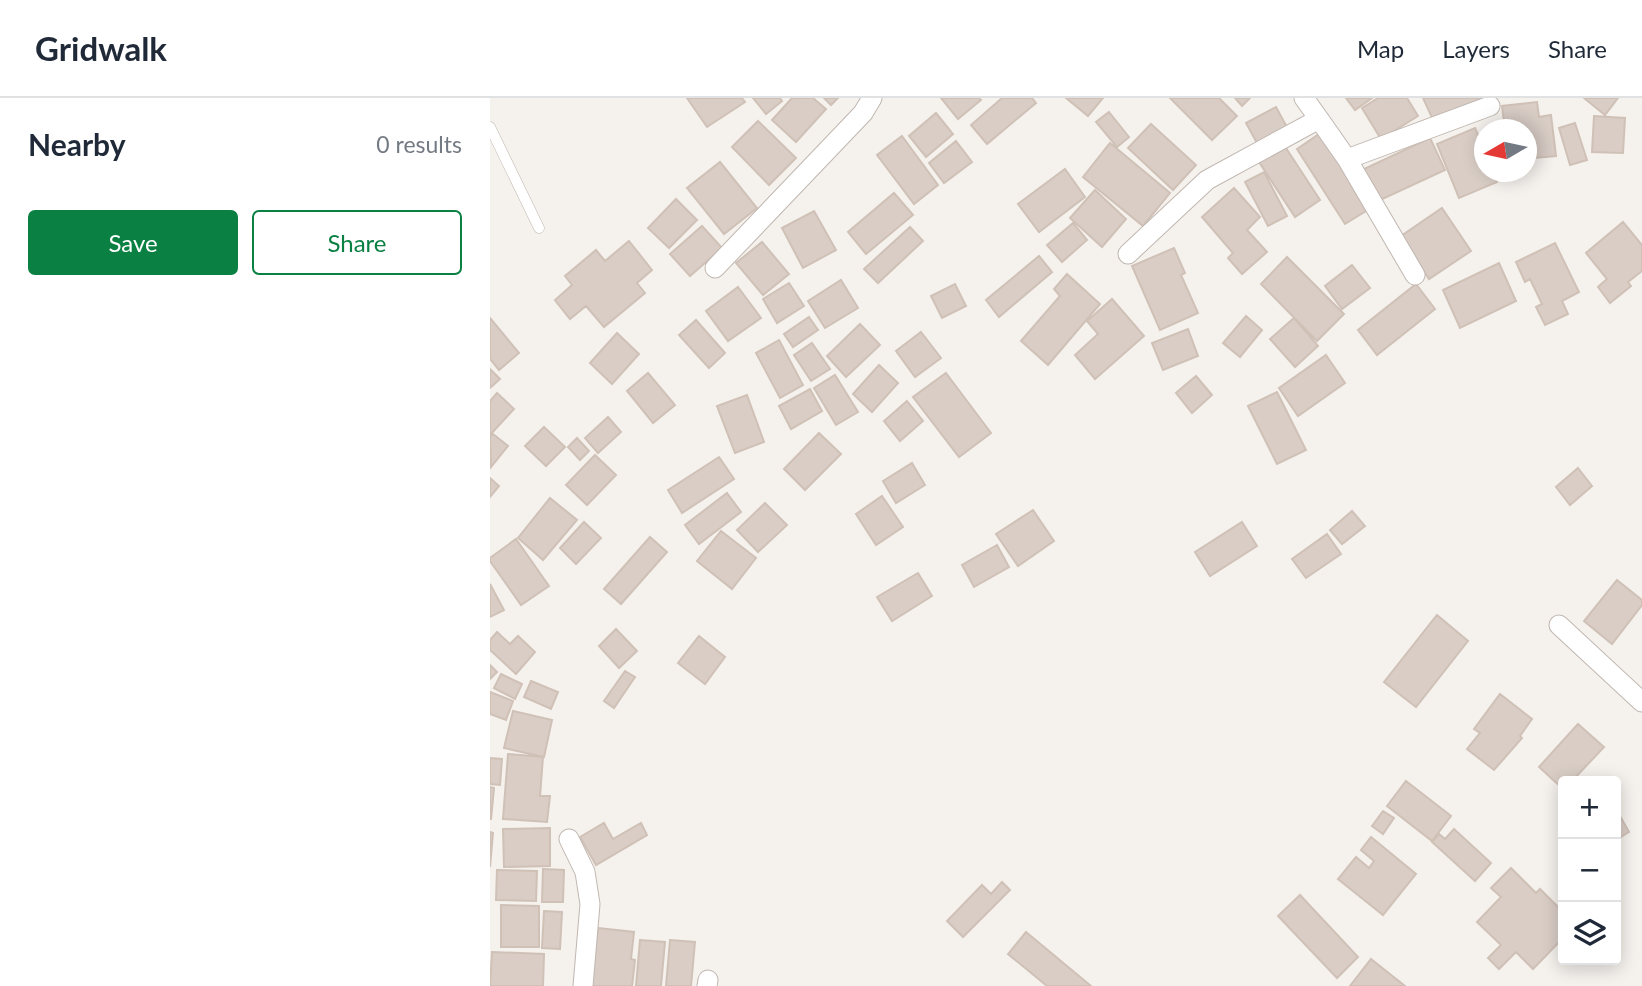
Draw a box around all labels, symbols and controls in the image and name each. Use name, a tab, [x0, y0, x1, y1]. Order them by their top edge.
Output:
text: Gridwalk	[35, 28, 167, 68]
text: Map	[1357, 34, 1404, 63]
text: Layers	[1442, 34, 1510, 63]
text: Share	[1548, 34, 1607, 63]
north arrow	[1474, 119, 1537, 182]
text: Nearby	[28, 126, 126, 162]
text: 0 results	[376, 130, 462, 158]
button: Save	[28, 210, 238, 275]
button: Share	[252, 210, 462, 275]
map controls	[1558, 776, 1621, 965]
button: +	[1558, 776, 1621, 839]
button: −	[1558, 839, 1621, 902]
button: layers	[1558, 902, 1621, 965]

